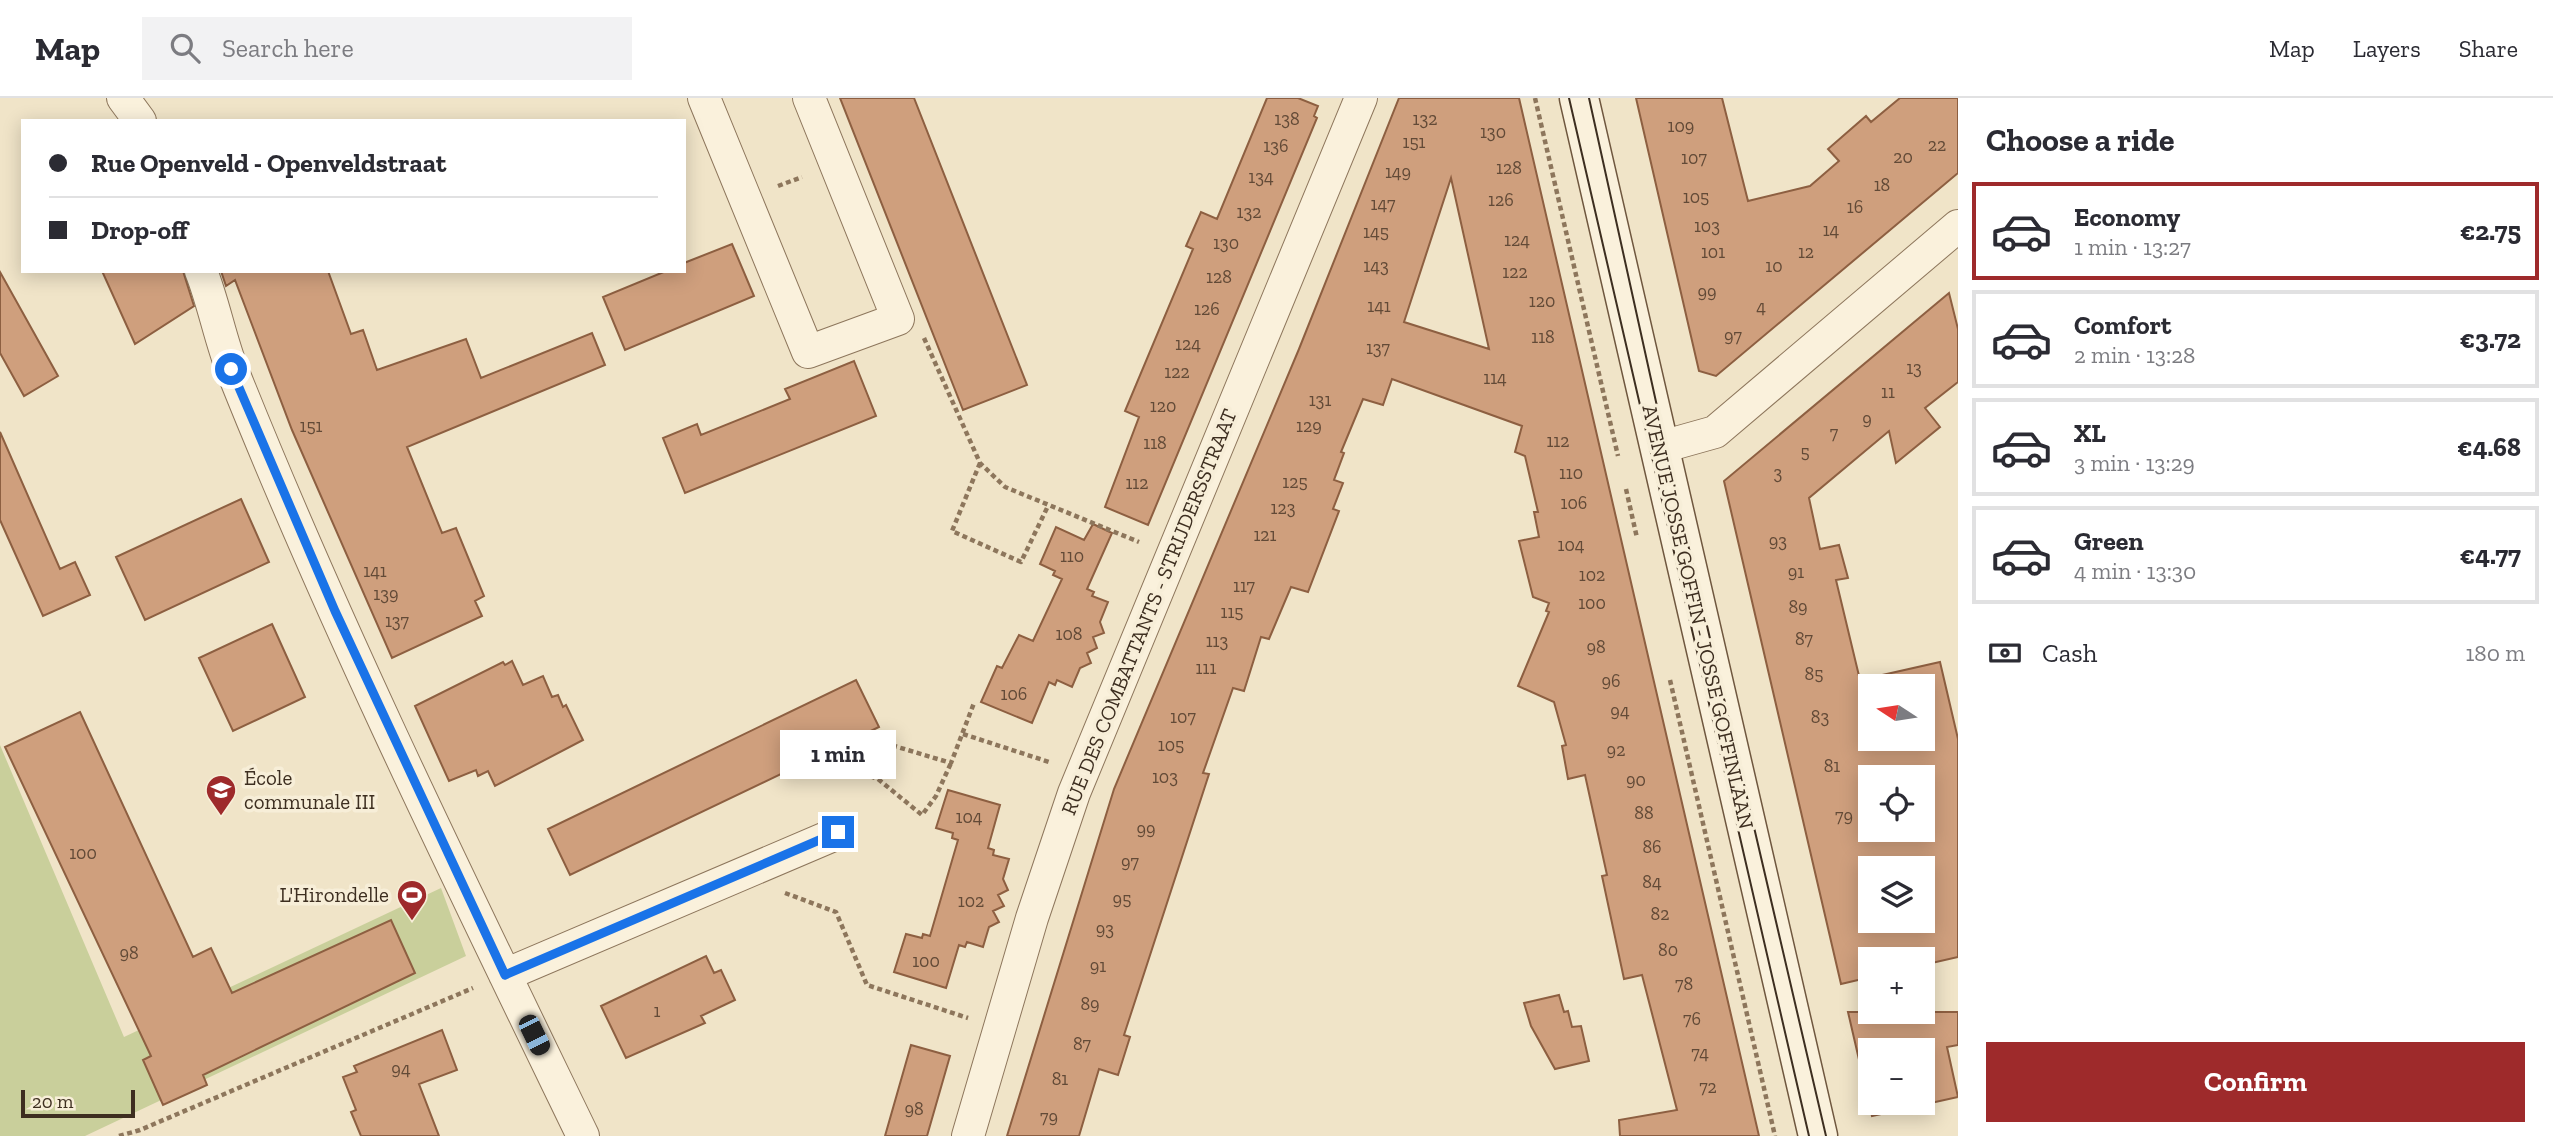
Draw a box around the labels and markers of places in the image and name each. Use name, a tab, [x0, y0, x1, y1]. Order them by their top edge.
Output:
place label: École communale III	[244, 765, 375, 814]
school or university icon: École communale III	[204, 773, 238, 817]
sports icon: L'Hirondelle	[395, 878, 429, 922]
place label: L'Hirondelle	[279, 882, 389, 907]

